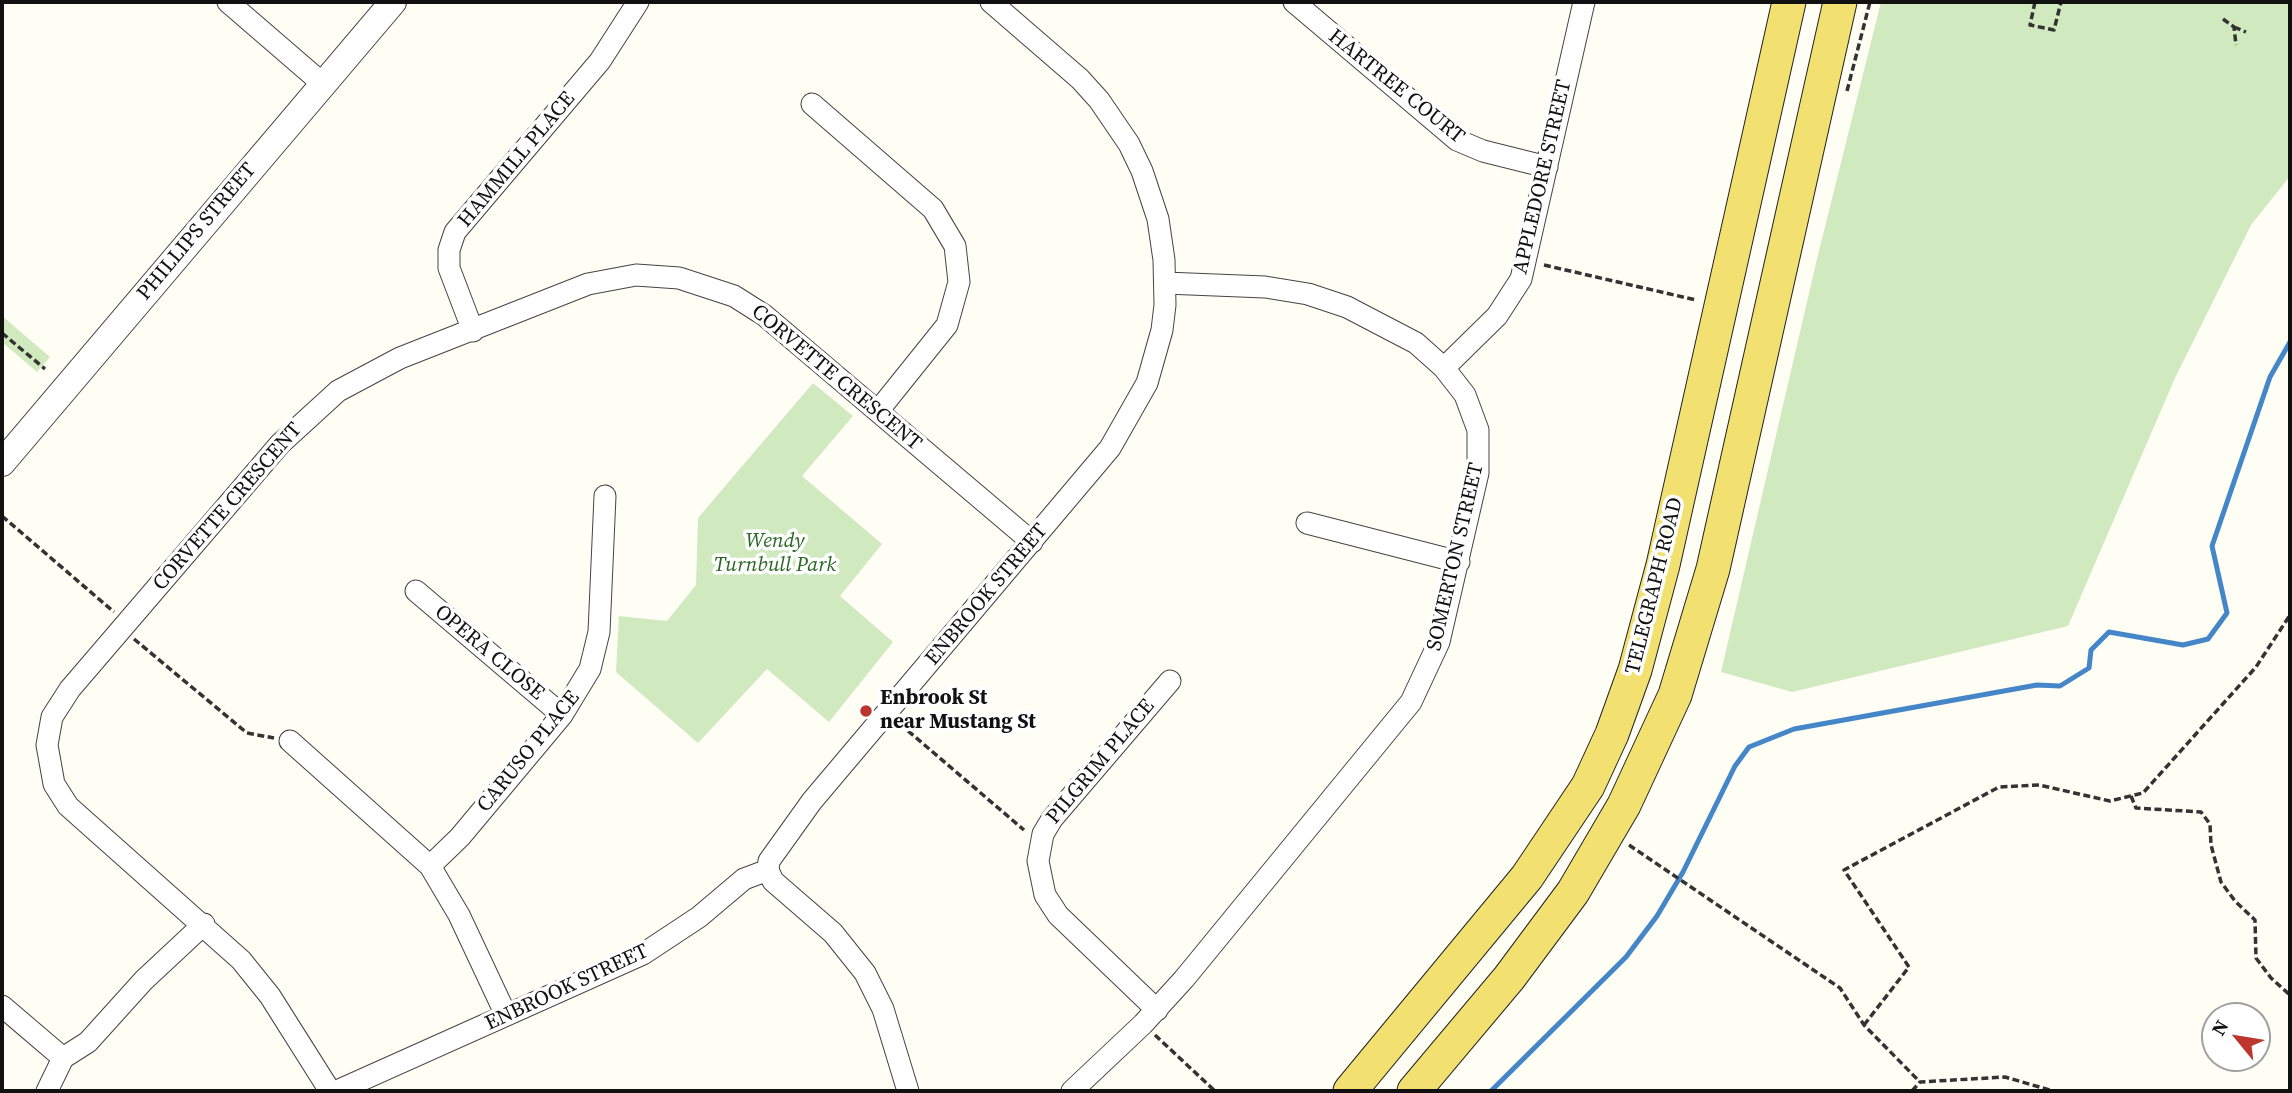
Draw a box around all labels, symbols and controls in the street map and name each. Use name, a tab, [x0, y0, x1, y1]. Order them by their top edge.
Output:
street label: HARTREE COURT	[1323, 24, 1469, 150]
street label: APPLEDORE STREET	[1508, 77, 1578, 277]
street label: HAMMILL PLACE	[453, 87, 581, 233]
street label: PHILLIPS STREET	[132, 158, 262, 306]
street label: CORVETTE CRESCENT	[746, 299, 926, 457]
street label: CORVETTE CRESCENT	[148, 418, 308, 596]
street label: SOMERTON STREET	[1422, 461, 1490, 653]
street label: TELEGRAPH ROAD	[1621, 495, 1689, 677]
street label: ENBROOK STREET	[920, 519, 1054, 671]
park label: Wendy Turnbull Park	[714, 529, 836, 579]
street label: OPERA CLOSE	[429, 600, 549, 706]
street label: CARUSO PLACE	[472, 686, 586, 818]
place label: Enbrook St near Mustang St	[880, 686, 1036, 736]
street label: PILGRIM PLACE	[1041, 694, 1161, 830]
marker: Enbrook St near Mustang St	[858, 703, 874, 719]
street label: ENBROOK STREET	[481, 939, 653, 1037]
north arrow	[2201, 1002, 2271, 1072]
text: N	[2205, 1015, 2234, 1040]

